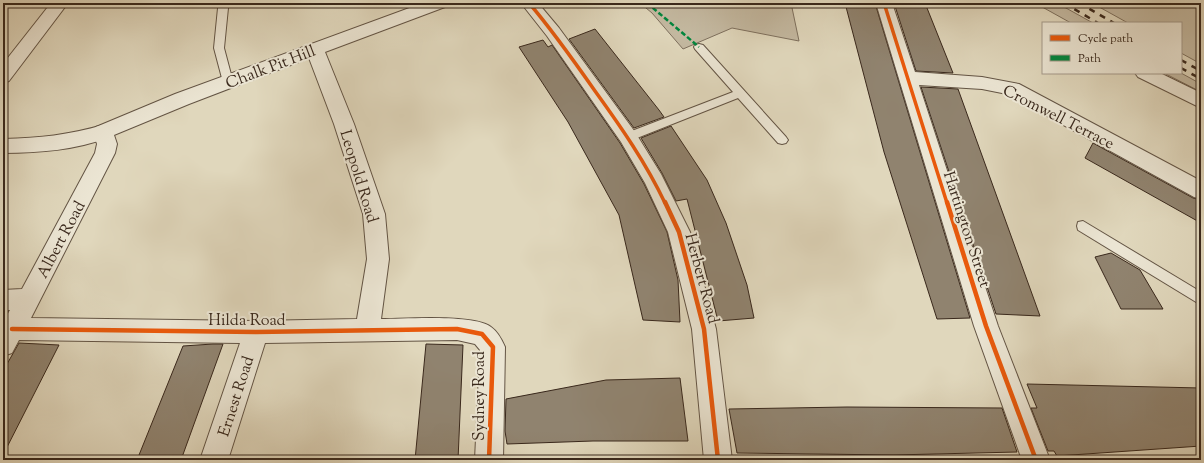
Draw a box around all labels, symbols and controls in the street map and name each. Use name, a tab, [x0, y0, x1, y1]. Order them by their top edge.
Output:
legend	[1042, 22, 1182, 74]
text: Cycle path	[1078, 30, 1133, 48]
street label: Chalk Pit Hill	[223, 40, 320, 96]
text: Path	[1078, 50, 1101, 68]
street label: Cromwell Terrace	[998, 80, 1118, 156]
street label: Leopold Road	[333, 127, 383, 226]
street label: Hartington Street	[936, 169, 995, 292]
street label: Albert Road	[32, 197, 92, 283]
street label: Herbert Road	[677, 231, 724, 327]
street label: Hilda Road	[208, 310, 286, 333]
street label: Sydney Road	[469, 351, 492, 441]
street label: Ernest Road	[214, 353, 261, 440]

